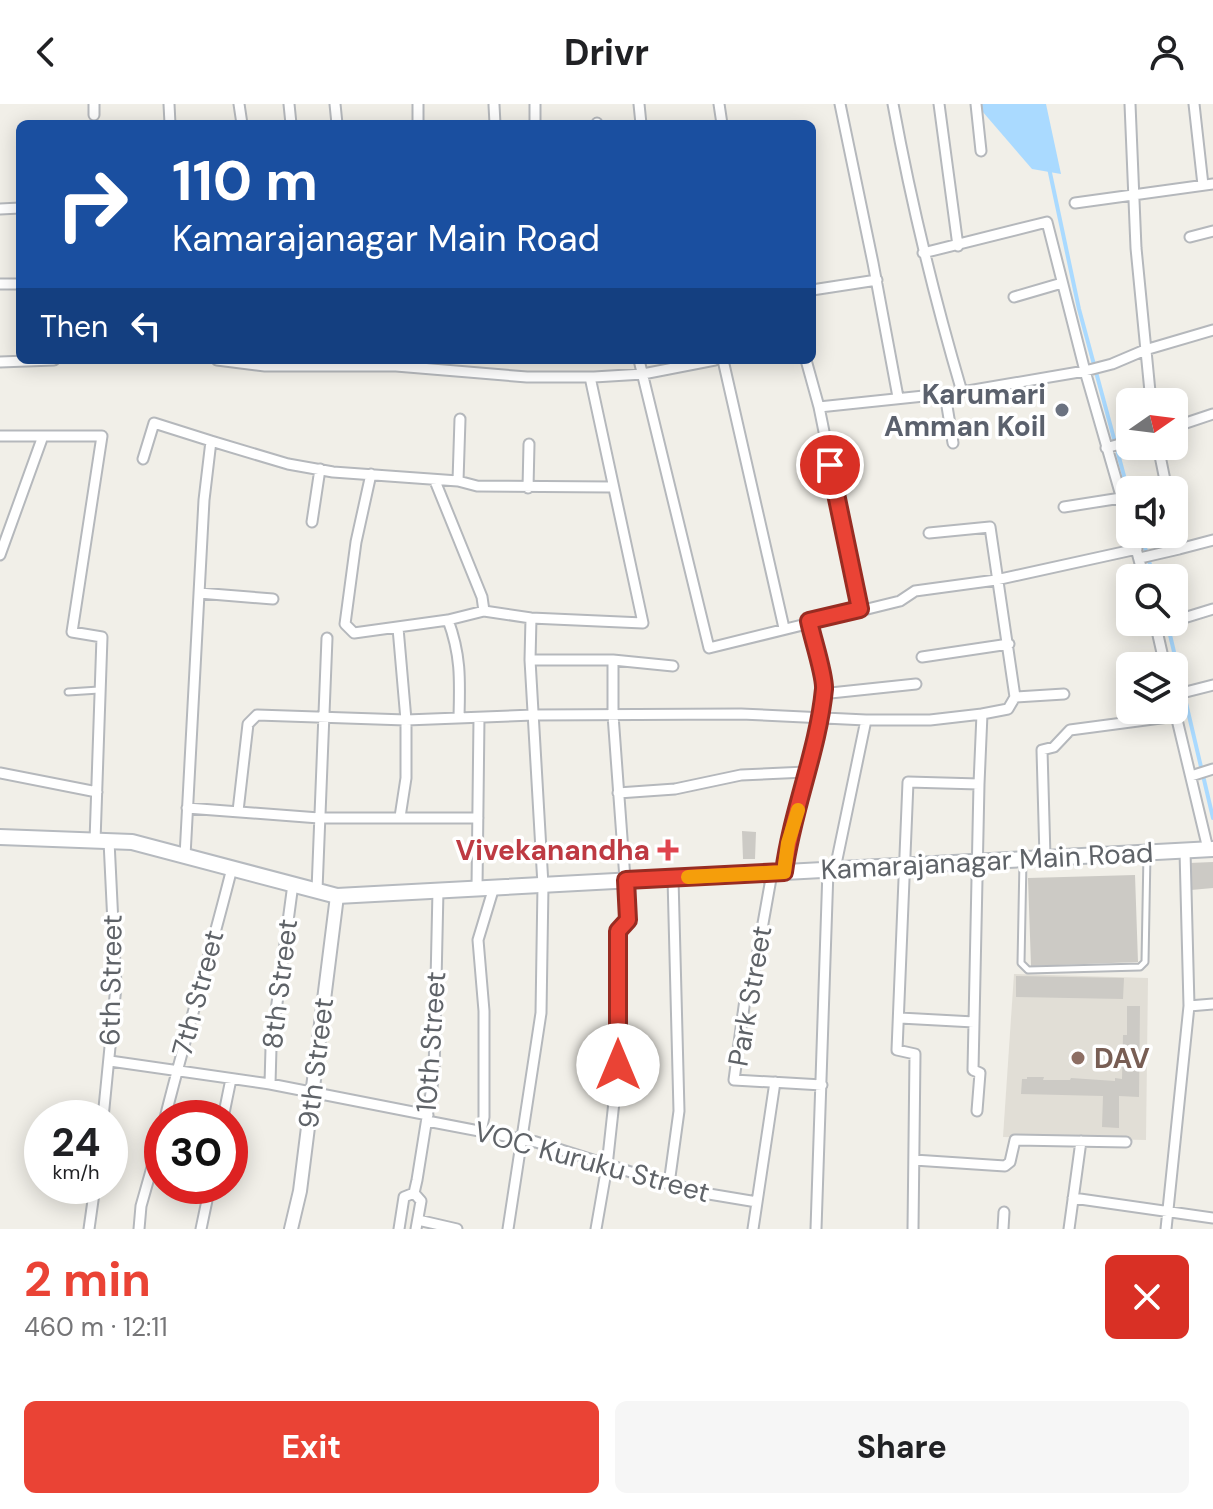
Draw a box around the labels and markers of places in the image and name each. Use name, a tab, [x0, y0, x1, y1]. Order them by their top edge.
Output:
place label: Karumari Amman Koil	[884, 376, 1046, 445]
marker: Karumari Amman Koil	[1053, 401, 1071, 419]
pin	[796, 431, 864, 499]
place label: Vivekanandha	[455, 832, 650, 869]
marker: Vivekanandha	[657, 839, 679, 861]
place label: DAV	[1094, 1040, 1150, 1077]
marker: DAV	[1069, 1049, 1087, 1067]

